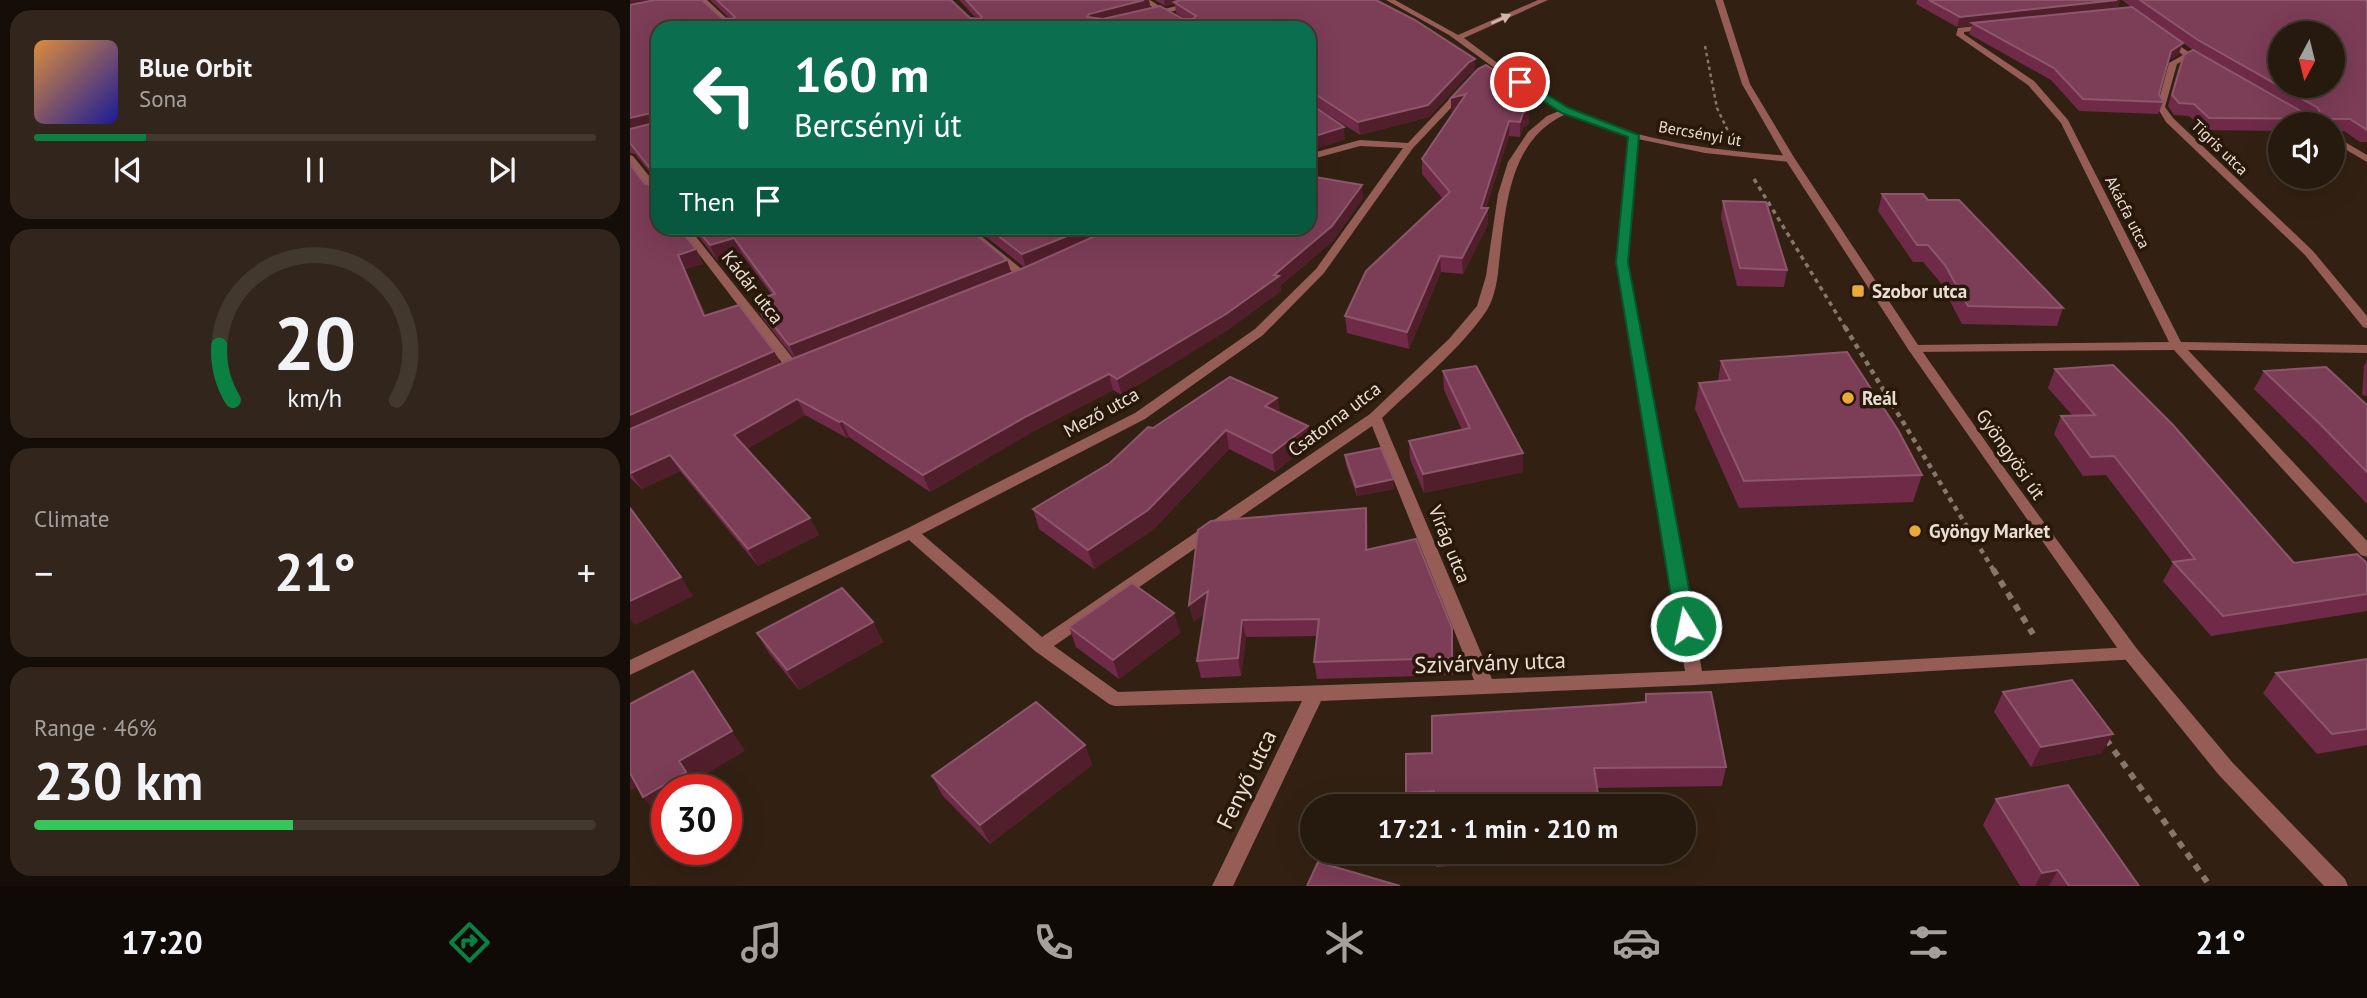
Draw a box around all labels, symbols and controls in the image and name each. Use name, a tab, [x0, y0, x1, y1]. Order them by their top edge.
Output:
one-way arrow	[1490, 13, 1511, 24]
north arrow	[2268, 21, 2345, 98]
map controls	[2268, 21, 2345, 189]
text: 160 m	[794, 42, 929, 106]
icon: left	[679, 49, 770, 140]
text: Blue Orbit	[139, 51, 252, 84]
pin	[1490, 52, 1550, 112]
icon: arrive	[1501, 63, 1539, 101]
text: Sona	[139, 84, 188, 113]
text: Bercsényi út	[794, 104, 962, 146]
button: sound	[2268, 112, 2345, 189]
street label: Tigris utca	[2187, 115, 2253, 179]
street label: Bercsényi út	[1657, 116, 1744, 150]
icon: previous	[109, 151, 147, 189]
icon: pause	[296, 151, 334, 189]
icon: next	[483, 151, 521, 189]
street label: Akácfa utca	[2101, 172, 2155, 252]
icon: arrive	[749, 182, 787, 220]
text: Then	[679, 185, 735, 218]
street label: Kádár utca	[717, 245, 789, 329]
place label: Szobor utca	[1872, 279, 1967, 303]
marker: Szobor utca	[1850, 283, 1866, 299]
text: 20	[274, 296, 356, 390]
street label: Csatorna utca	[1283, 376, 1385, 462]
text: km/h	[288, 381, 342, 413]
street label: Mező utca	[1059, 382, 1143, 442]
place label: Reál	[1862, 386, 1898, 410]
marker: Reál	[1840, 390, 1856, 406]
street label: Gyöngyösi út	[1971, 404, 2051, 504]
street label: Virág utca	[1423, 501, 1476, 586]
text: Climate	[34, 504, 109, 533]
place label: Gyöngy Market	[1929, 519, 2051, 543]
marker: Gyöngy Market	[1907, 523, 1923, 539]
text: 21°	[274, 538, 356, 605]
text: −	[34, 548, 53, 597]
text: +	[577, 548, 596, 597]
position arrow	[1649, 589, 1723, 663]
street label: Szivárvány utca	[1414, 645, 1566, 679]
text: Range · 46%	[34, 713, 157, 742]
street label: Fenyő utca	[1210, 725, 1282, 833]
text: 230 km	[34, 747, 203, 814]
speed limit sign: 30	[651, 774, 742, 865]
text: 17:21 · 1 min · 210 m	[1378, 812, 1618, 845]
icon: directions	[445, 918, 494, 967]
icon: music	[737, 918, 786, 967]
icon: phone	[1029, 918, 1078, 967]
icon: climate	[1320, 918, 1369, 967]
icon: car	[1612, 918, 1661, 967]
icon: filters	[1904, 918, 1953, 967]
text: 17:20	[121, 921, 203, 963]
text: 21°	[2195, 921, 2246, 963]

